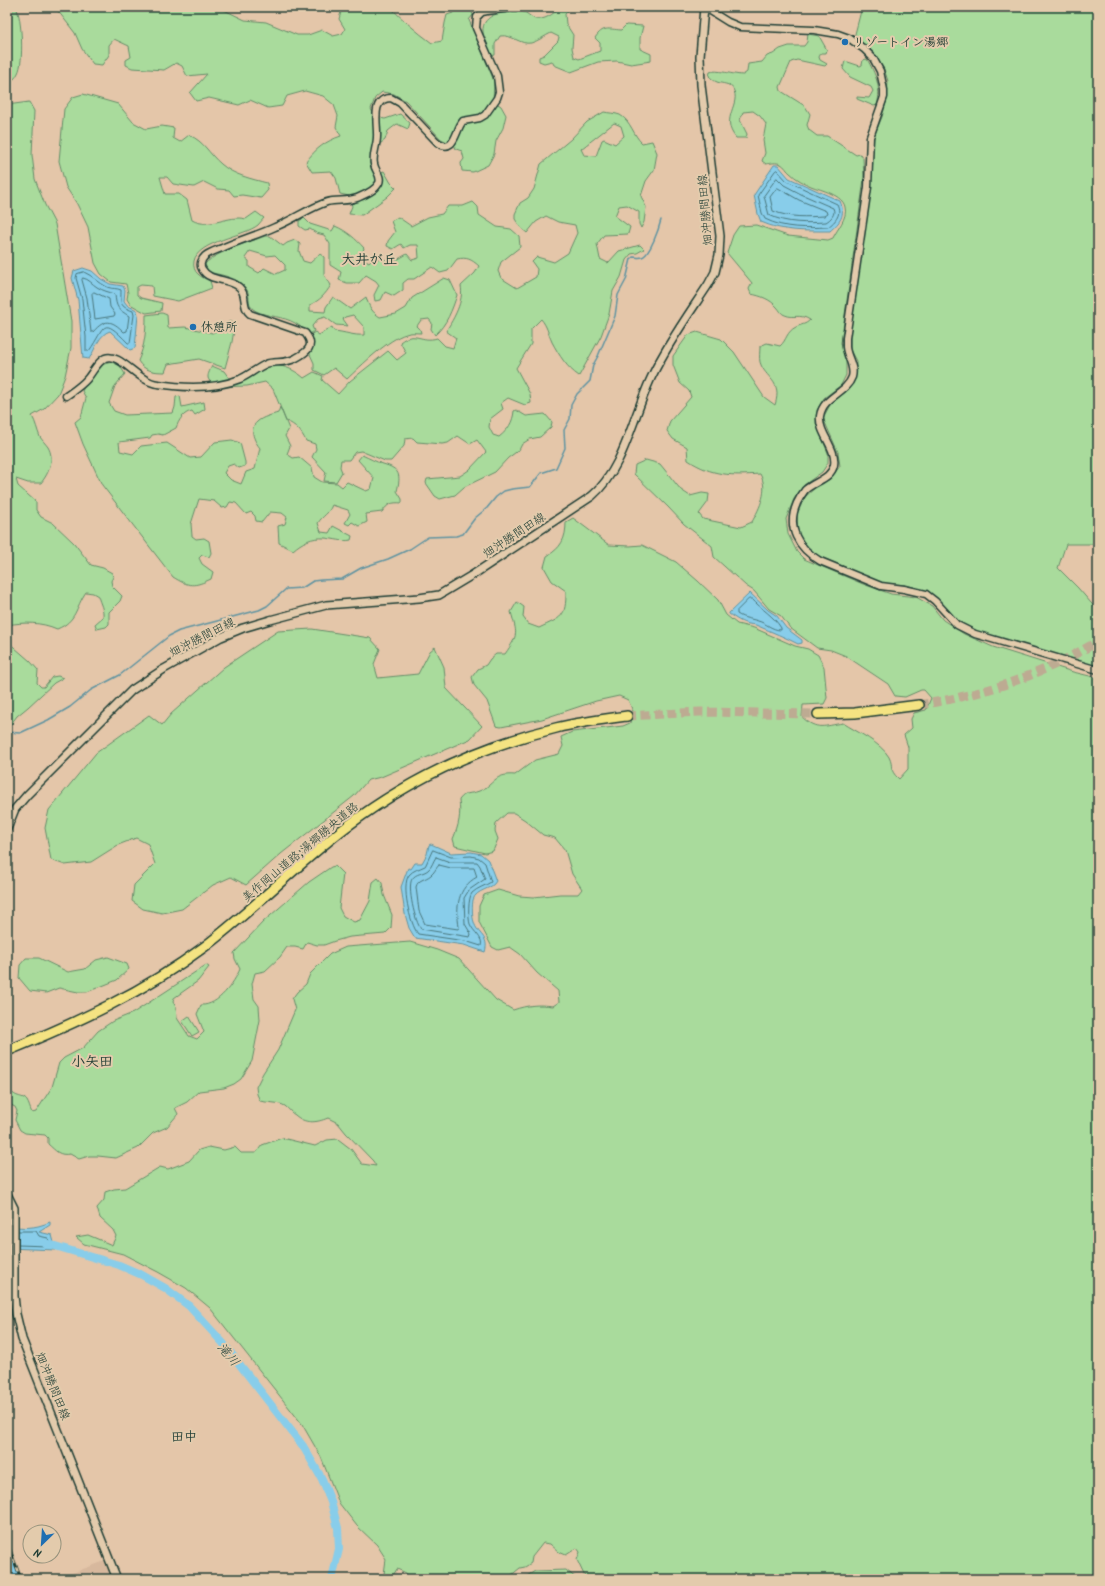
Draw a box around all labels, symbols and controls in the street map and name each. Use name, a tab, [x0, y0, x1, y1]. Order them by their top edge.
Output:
place label: リゾートイン湯郷	[853, 33, 948, 52]
marker: リゾートイン湯郷	[840, 37, 850, 47]
street label: 畑沖勝間田線	[693, 173, 718, 247]
district label: 大井が丘	[341, 249, 397, 271]
place label: 休憩所	[201, 318, 238, 337]
marker: 休憩所	[188, 322, 198, 332]
street label: 畑沖勝間田線	[479, 508, 550, 563]
street label: 畑沖勝間田線	[166, 613, 239, 662]
street label: 美作岡山道路;湯郷勝央道路	[238, 798, 363, 907]
district label: 小矢田	[71, 1051, 113, 1073]
water label: 滝川	[211, 1338, 244, 1372]
street label: 畑沖勝間田線	[30, 1349, 75, 1423]
district label: 田中	[171, 1427, 197, 1448]
north arrow	[22, 1524, 62, 1564]
text: N	[31, 1543, 45, 1562]

